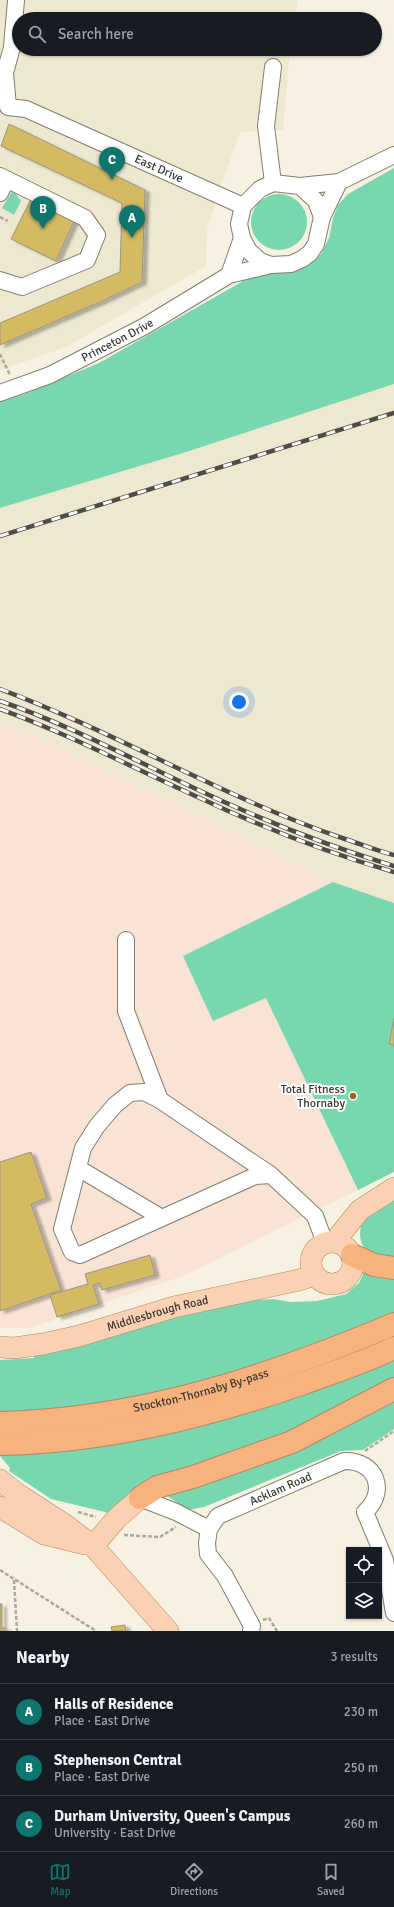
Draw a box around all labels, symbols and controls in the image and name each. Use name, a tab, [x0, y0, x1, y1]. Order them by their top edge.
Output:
search box	[12, 12, 382, 56]
icon: search	[26, 23, 48, 45]
text: Search here	[58, 25, 134, 43]
pin: C	[99, 147, 125, 180]
street label: East Drive	[132, 151, 186, 186]
pin: B	[30, 196, 56, 229]
pin: A	[119, 205, 145, 238]
street label: Princeton Drive	[79, 315, 156, 365]
your location	[229, 692, 249, 712]
place label: Total Fitness Thornaby	[281, 1082, 345, 1111]
marker: Total Fitness Thornaby	[348, 1091, 358, 1101]
street label: Middlesbrough Road	[105, 1292, 210, 1335]
street label: Stockton-Thornaby By-pass	[132, 1365, 270, 1415]
street label: Acklam Road	[247, 1469, 314, 1509]
map controls	[346, 1547, 382, 1619]
button: locate	[346, 1547, 382, 1583]
button: layers	[346, 1583, 382, 1619]
text: Nearby	[16, 1647, 69, 1668]
text: 3 results	[330, 1649, 378, 1665]
text: Halls of Residence	[54, 1695, 174, 1713]
text: A	[25, 1704, 33, 1720]
text: 230 m	[344, 1704, 378, 1720]
text: Place · East Drive	[54, 1713, 150, 1729]
text: Stephenson Central	[54, 1751, 182, 1769]
text: B	[25, 1760, 33, 1776]
text: 250 m	[344, 1760, 378, 1776]
text: Place · East Drive	[54, 1769, 150, 1785]
text: Durham University, Queen's Campus	[54, 1807, 291, 1825]
text: C	[25, 1816, 33, 1832]
text: 260 m	[344, 1816, 378, 1832]
text: University · East Drive	[54, 1825, 176, 1841]
tab: Map	[49, 1861, 71, 1898]
tab: Directions	[170, 1861, 218, 1898]
tab: Saved	[317, 1861, 345, 1898]

